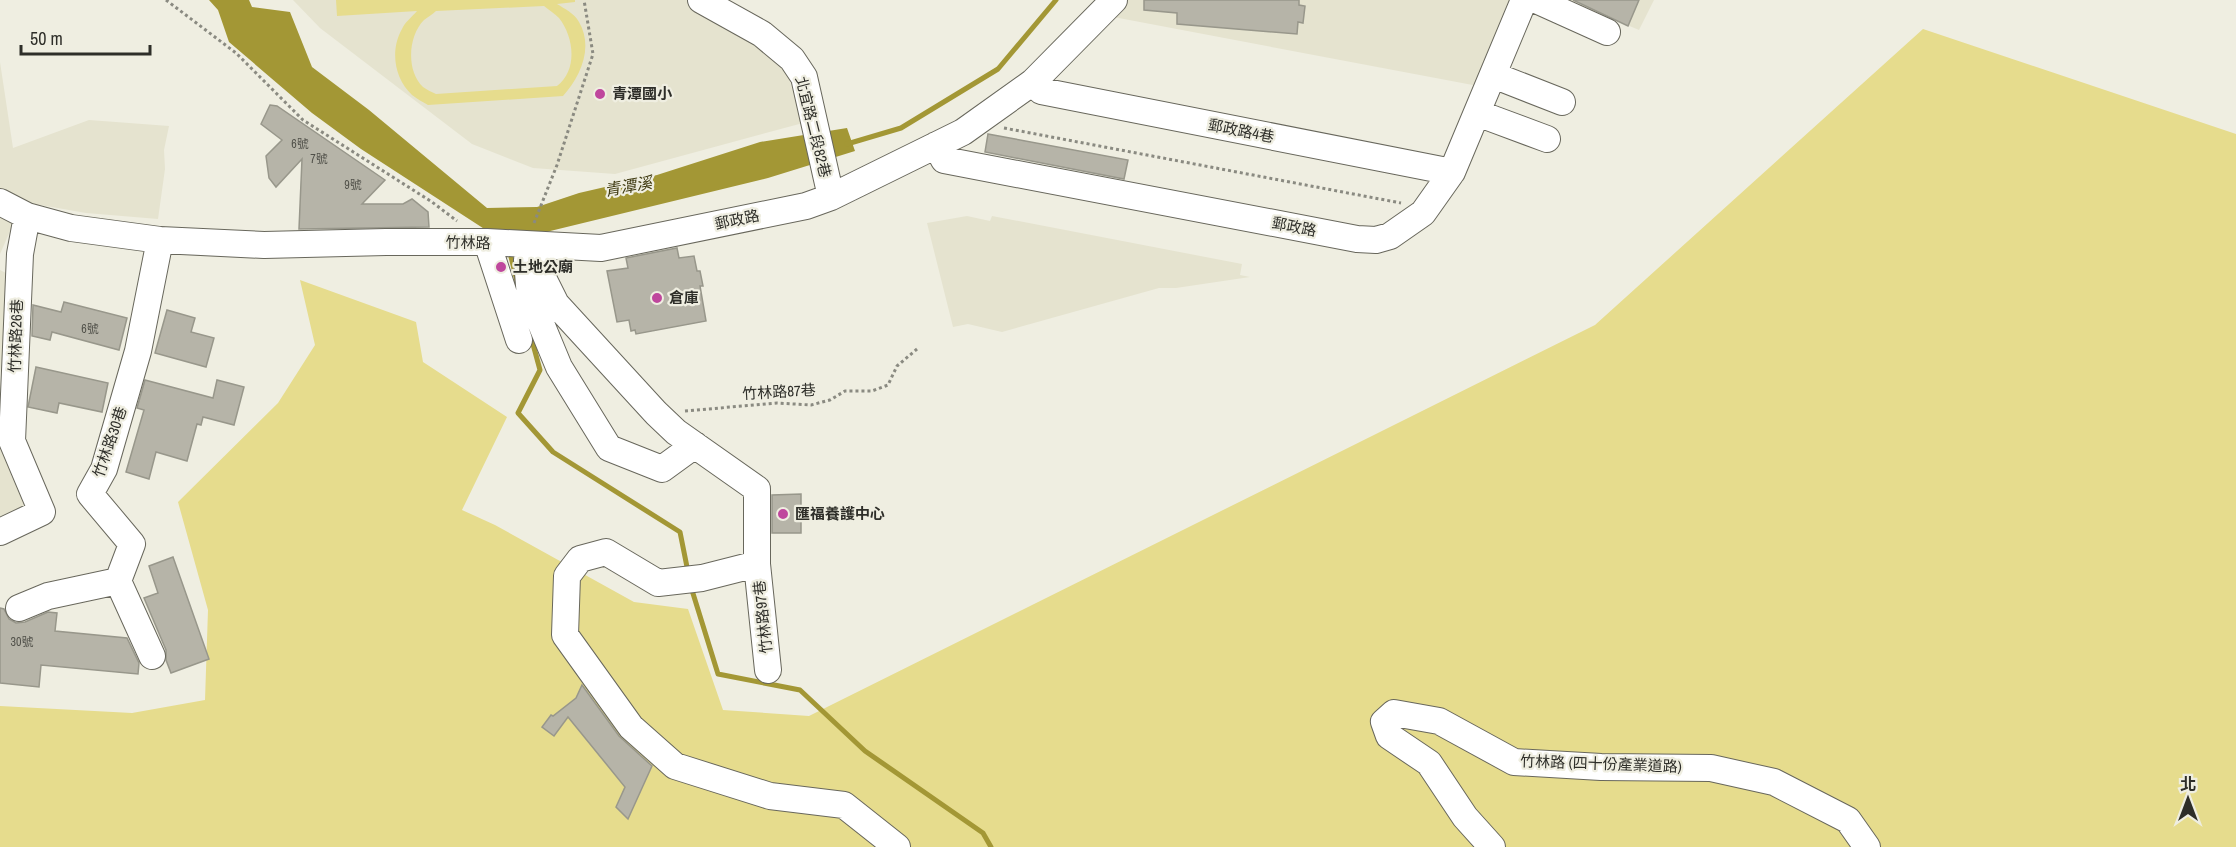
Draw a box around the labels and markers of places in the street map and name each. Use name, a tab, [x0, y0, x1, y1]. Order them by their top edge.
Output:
place label: 青潭國小	[612, 83, 673, 104]
marker: 青潭國小	[593, 87, 607, 101]
place label: 土地公廟	[513, 256, 573, 277]
marker: 土地公廟	[494, 260, 508, 274]
place label: 倉庫	[669, 287, 699, 308]
marker: 倉庫	[650, 291, 664, 305]
place label: 匯福養護中心	[795, 503, 885, 524]
marker: 匯福養護中心	[776, 507, 790, 521]

